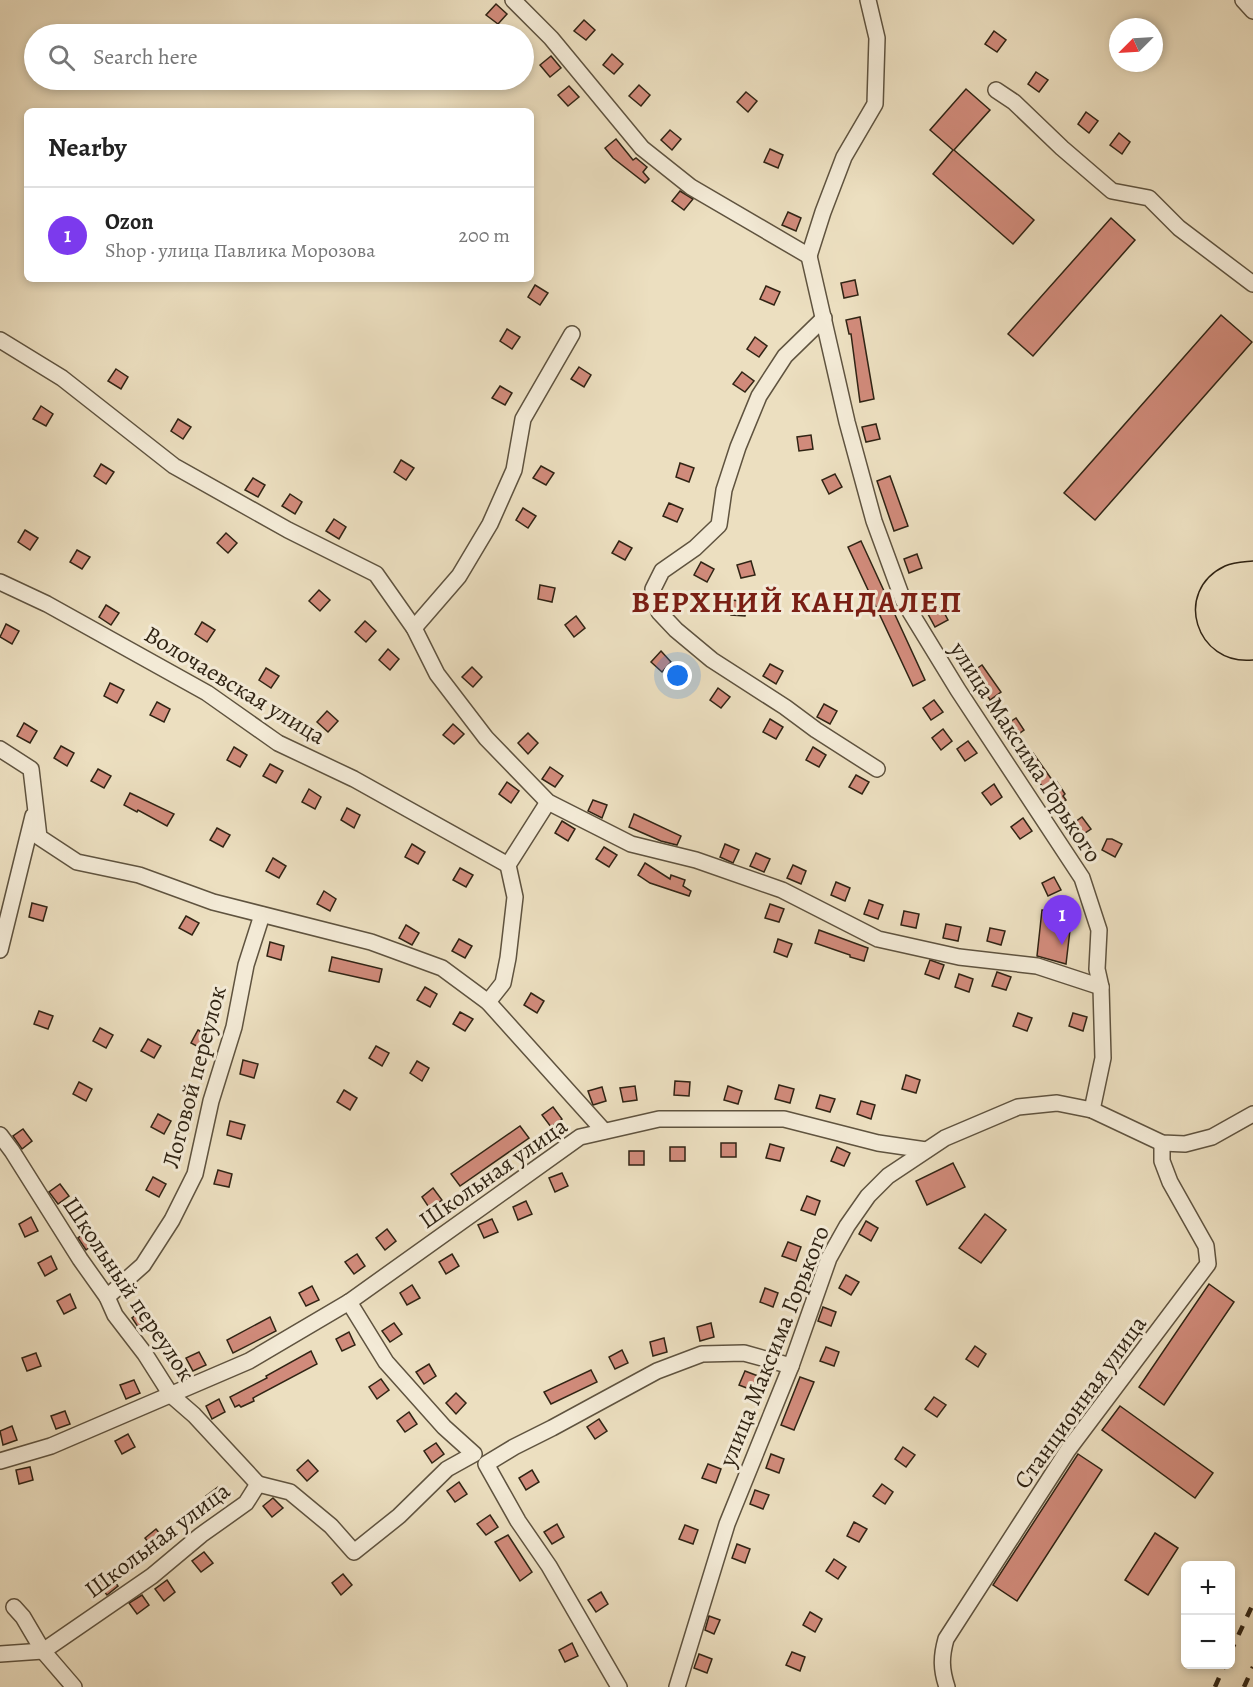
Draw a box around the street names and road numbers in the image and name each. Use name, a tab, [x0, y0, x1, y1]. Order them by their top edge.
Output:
street label: Волочаевская улица	[138, 618, 332, 752]
street label: улица Максима Горького	[942, 635, 1109, 869]
street label: Логовой переулок	[154, 982, 234, 1172]
street label: Школьная улица	[412, 1110, 574, 1236]
street label: Школьный переулок	[55, 1190, 203, 1388]
street label: улица Максима Горького	[711, 1221, 837, 1472]
street label: Станционная улица	[1006, 1309, 1154, 1495]
street label: Школьная улица	[78, 1475, 236, 1605]

